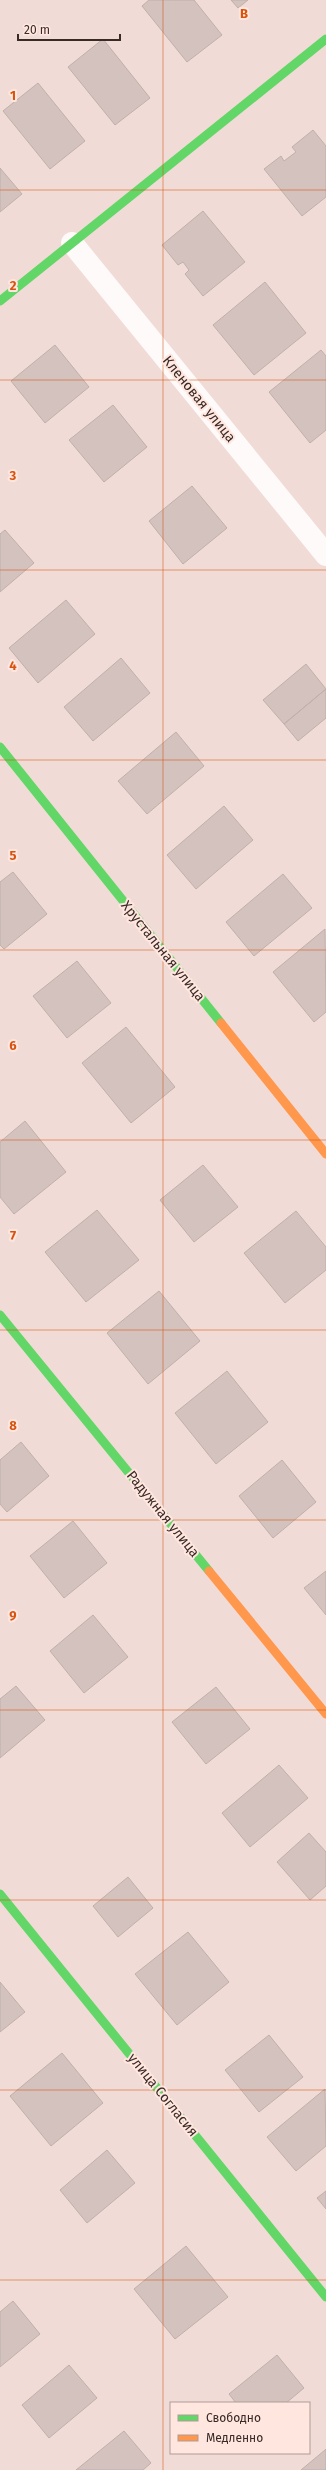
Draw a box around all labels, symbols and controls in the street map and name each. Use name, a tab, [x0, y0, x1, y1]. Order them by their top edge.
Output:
text: B	[240, 6, 248, 21]
scale bar	[18, 16, 120, 42]
text: 20 m	[24, 23, 50, 37]
text: 1	[10, 88, 16, 103]
text: 2	[10, 278, 17, 293]
street label: Кленовая улица	[159, 352, 239, 446]
text: 3	[9, 468, 17, 483]
text: 4	[9, 658, 17, 673]
text: 5	[10, 848, 17, 863]
street label: Хрустальная улица	[117, 897, 209, 1005]
text: 6	[9, 1038, 17, 1053]
text: 7	[10, 1228, 16, 1243]
text: 8	[9, 1418, 17, 1433]
street label: Радужная улица	[123, 1467, 203, 1561]
text: 9	[9, 1608, 17, 1623]
street label: улица Согласия	[124, 2050, 202, 2140]
legend	[170, 2402, 310, 2454]
text: Свободно	[206, 2411, 261, 2425]
text: Медленно	[206, 2431, 263, 2445]

